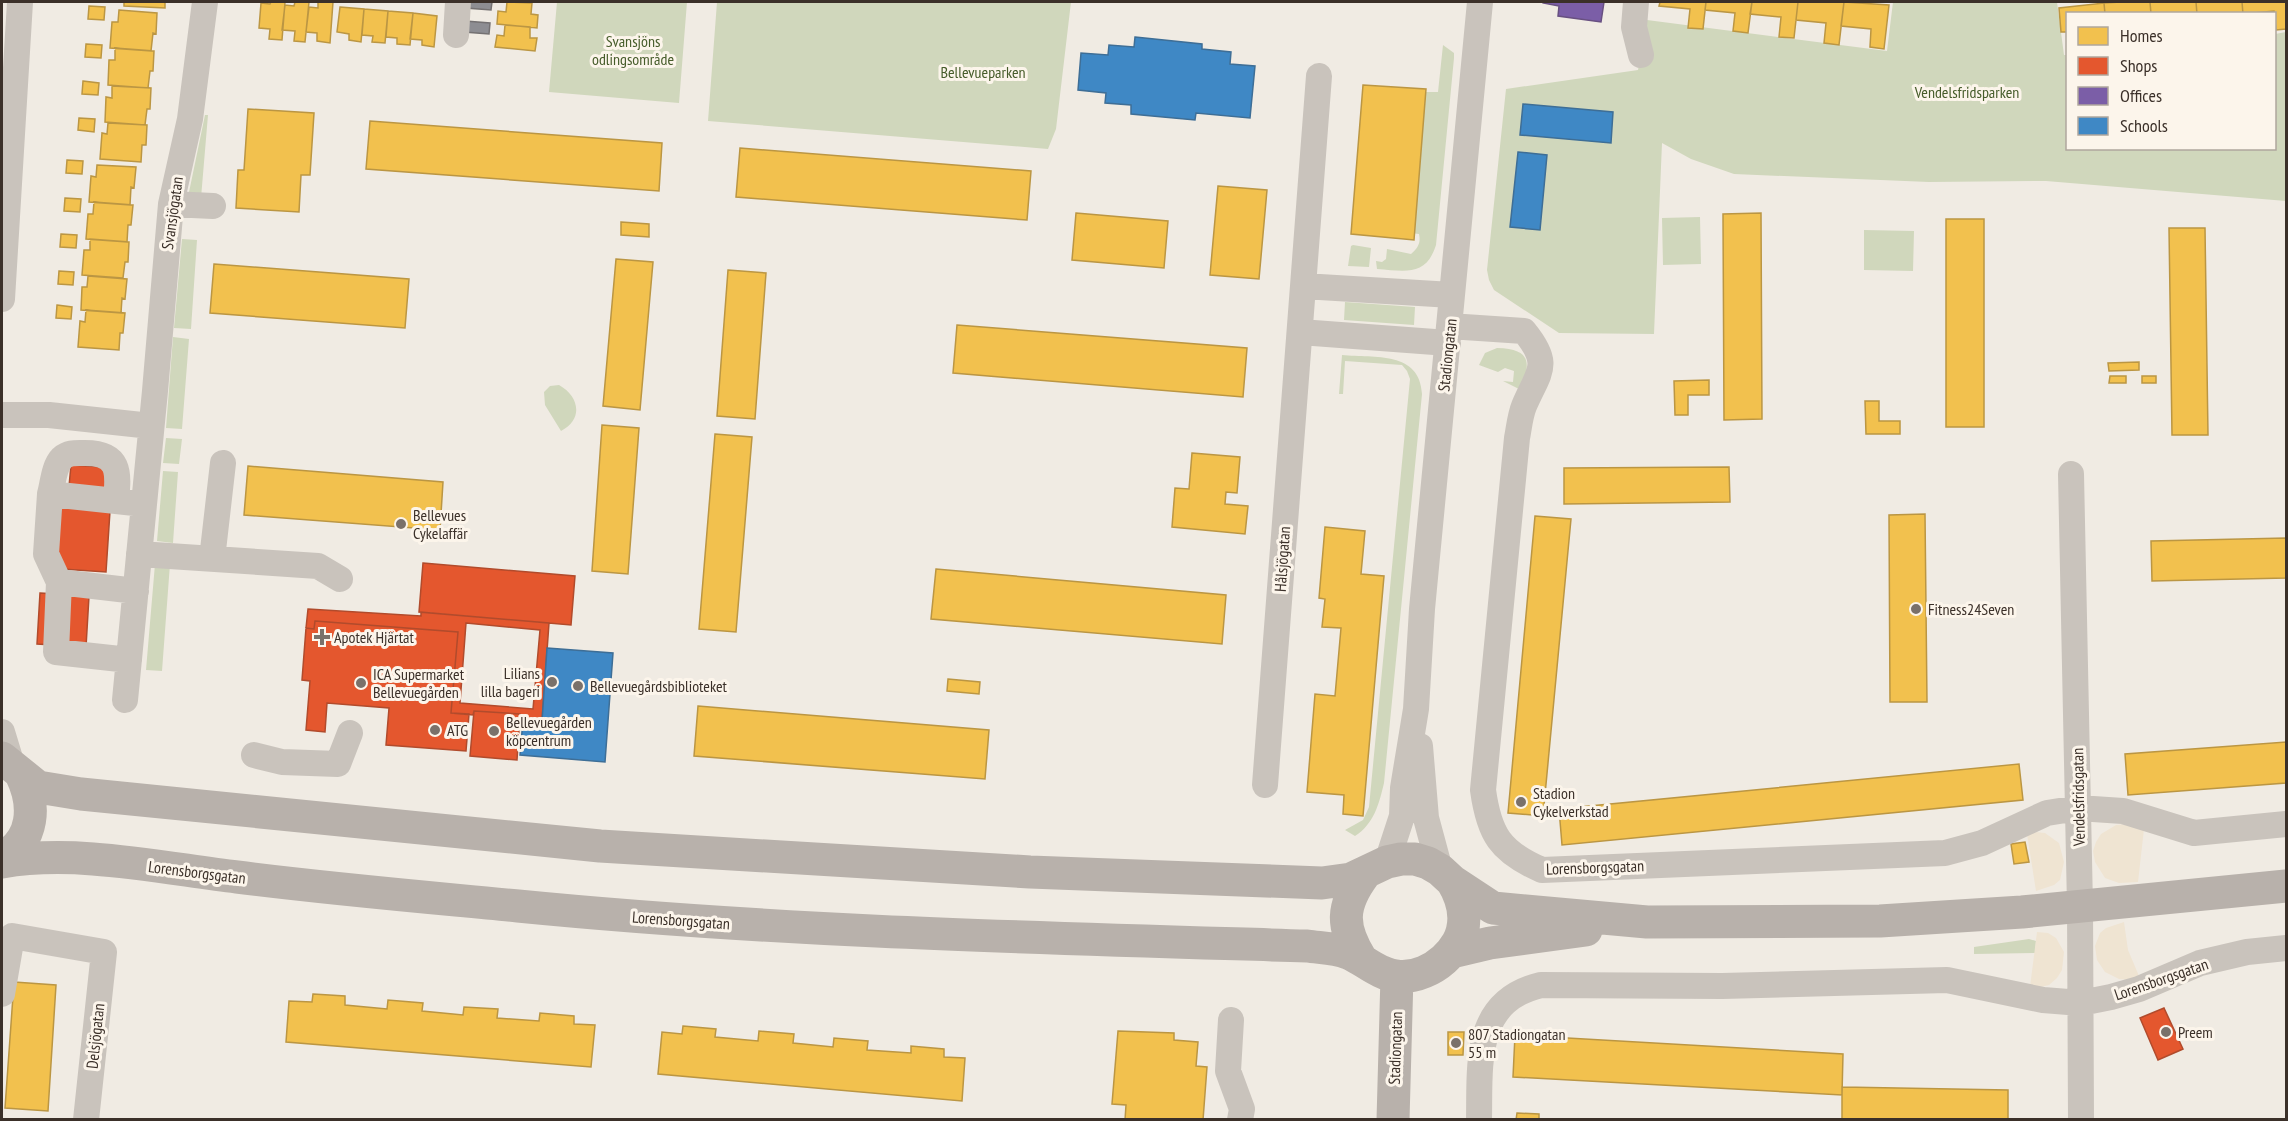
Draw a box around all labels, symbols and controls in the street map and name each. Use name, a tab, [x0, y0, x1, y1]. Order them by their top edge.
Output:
legend	[2066, 12, 2276, 150]
text: Homes	[2120, 24, 2163, 47]
park label: Svansjöns odlingsområde	[592, 31, 674, 69]
text: Shops	[2120, 54, 2157, 77]
park label: Bellevueparken	[940, 62, 1026, 82]
park label: Vendelsfridsparken	[1914, 82, 2019, 102]
text: Offices	[2120, 84, 2162, 107]
text: Schools	[2120, 114, 2168, 137]
street label: Svansjögatan	[157, 175, 187, 251]
street label: Stadiongatan	[1433, 318, 1461, 392]
place label: Bellevues Cykelaffär	[413, 505, 468, 543]
marker: Bellevues Cykelaffär	[394, 517, 408, 531]
street label: Hålsjögatan	[1270, 526, 1294, 592]
place label: Fitness24Seven	[1928, 599, 2014, 619]
marker: Fitness24Seven	[1909, 602, 1923, 616]
place label: Apotek Hjärtat	[334, 627, 415, 647]
marker: Apotek Hjärtat	[315, 630, 329, 644]
place label: Lilians lilla bageri	[481, 663, 540, 701]
place label: ICA Supermarket Bellevuegården	[373, 664, 465, 702]
marker: Lilians lilla bageri	[545, 675, 559, 689]
marker: ICA Supermarket Bellevuegården	[354, 676, 368, 690]
place label: Bellevuegårdsbiblioteket	[590, 676, 728, 696]
marker: Bellevuegårdsbiblioteket	[571, 679, 585, 693]
place label: Bellevuegården köpcentrum	[506, 712, 592, 750]
place label: ATG	[447, 720, 468, 740]
marker: ATG	[428, 723, 442, 737]
marker: Bellevuegården köpcentrum	[487, 724, 501, 738]
street label: Vendelsfridsgatan	[2067, 748, 2089, 847]
place label: Stadion Cykelverkstad	[1533, 783, 1609, 821]
marker: Stadion Cykelverkstad	[1514, 795, 1528, 809]
street label: Lorensborgsgatan	[1546, 855, 1644, 879]
street label: Lorensborgsgatan	[147, 856, 247, 888]
street label: Lorensborgsgatan	[631, 907, 731, 933]
street label: Lorensborgsgatan	[2111, 954, 2211, 1004]
street label: Delsjögatan	[82, 1002, 108, 1070]
street label: Stadiongatan	[1384, 1011, 1406, 1085]
place label: Preem	[2178, 1022, 2213, 1042]
place label: 807 Stadiongatan 55 m	[1468, 1024, 1565, 1062]
marker: Preem	[2159, 1025, 2173, 1039]
marker: 807 Stadiongatan 55 m	[1449, 1036, 1463, 1050]

